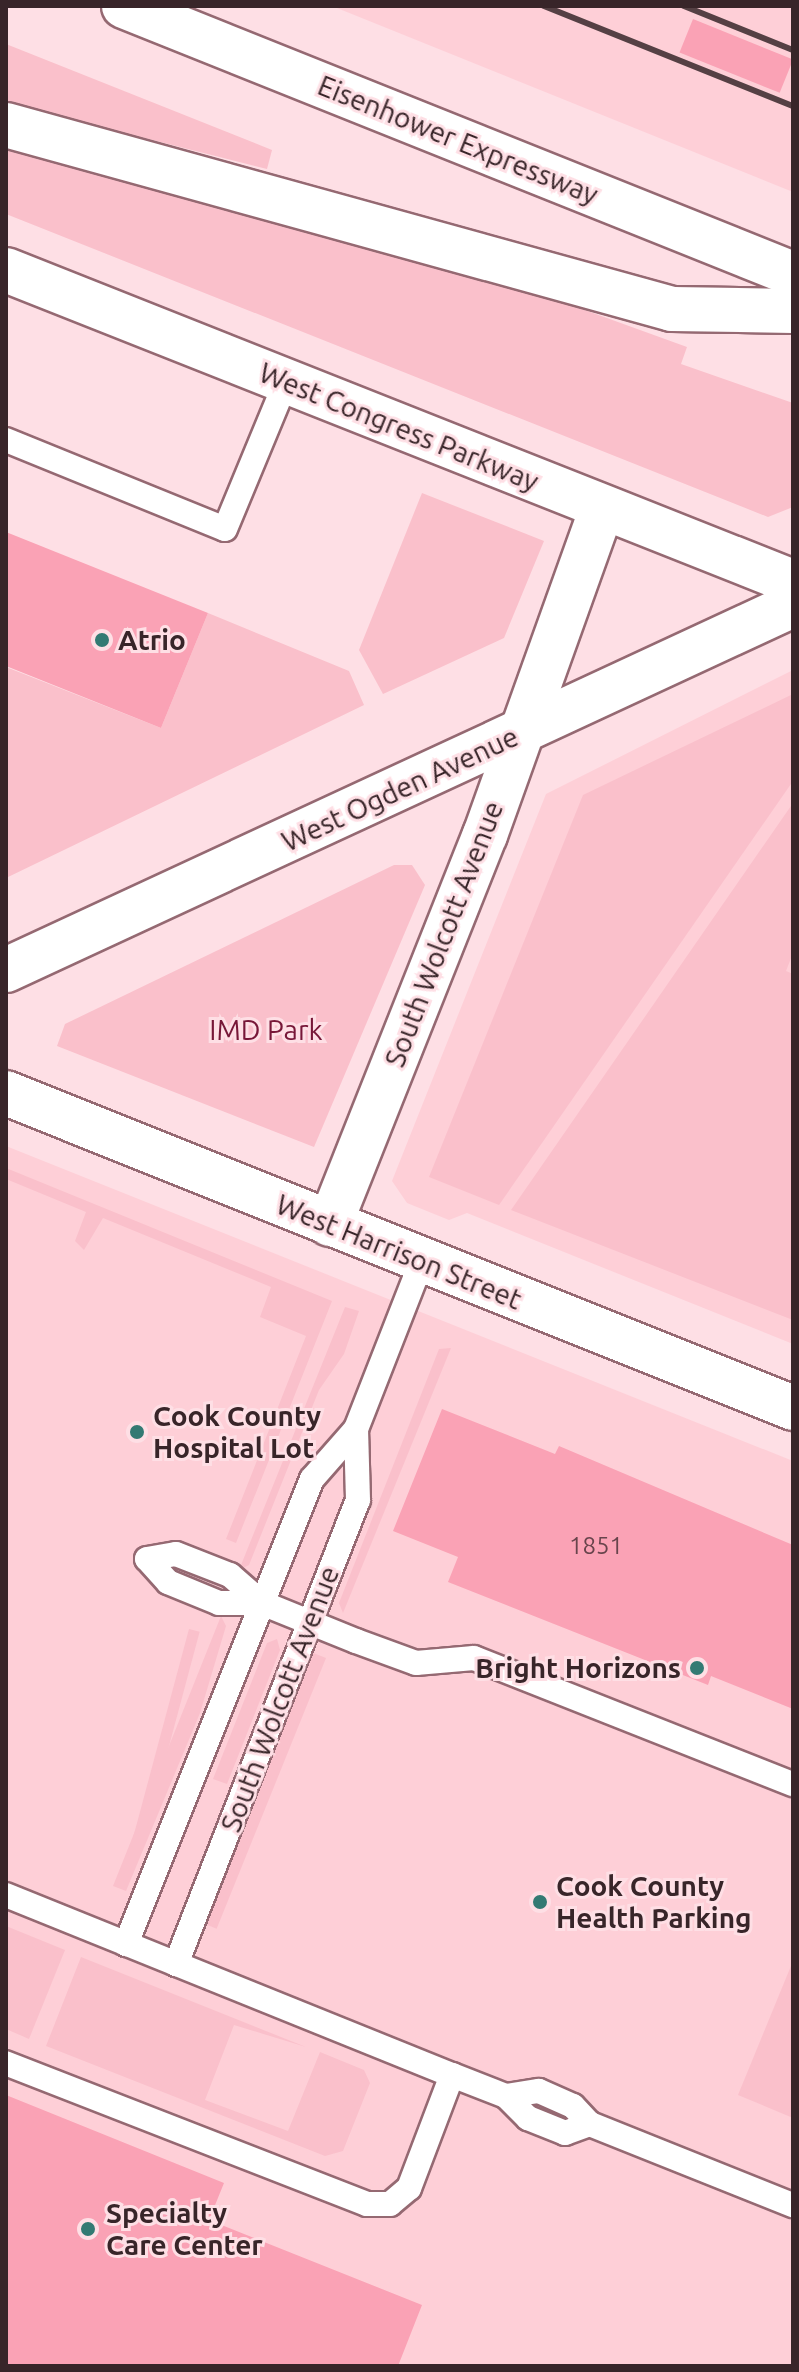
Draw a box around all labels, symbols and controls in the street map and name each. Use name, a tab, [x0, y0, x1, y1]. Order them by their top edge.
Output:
street label: Eisenhower Expressway	[313, 68, 603, 212]
street label: West Congress Parkway	[255, 356, 543, 498]
place label: Atrio	[118, 623, 186, 657]
marker: Atrio	[93, 631, 111, 649]
street label: West Ogden Avenue	[276, 719, 524, 859]
street label: South Wolcott Avenue	[378, 796, 510, 1072]
park label: IMD Park	[209, 1013, 323, 1047]
street label: West Harrison Street	[271, 1187, 527, 1317]
place label: Cook County Hospital Lot	[153, 1399, 321, 1465]
marker: Cook County Hospital Lot	[128, 1423, 146, 1441]
house number: 1851	[569, 1532, 623, 1560]
street label: South Wolcott Avenue	[214, 1561, 346, 1837]
place label: Bright Horizons	[475, 1651, 681, 1685]
marker: Bright Horizons	[688, 1659, 706, 1677]
place label: Cook County Health Parking	[556, 1869, 752, 1935]
marker: Cook County Health Parking	[531, 1893, 549, 1911]
place label: Specialty Care Center	[106, 2196, 263, 2262]
marker: Specialty Care Center	[77, 2218, 99, 2240]

